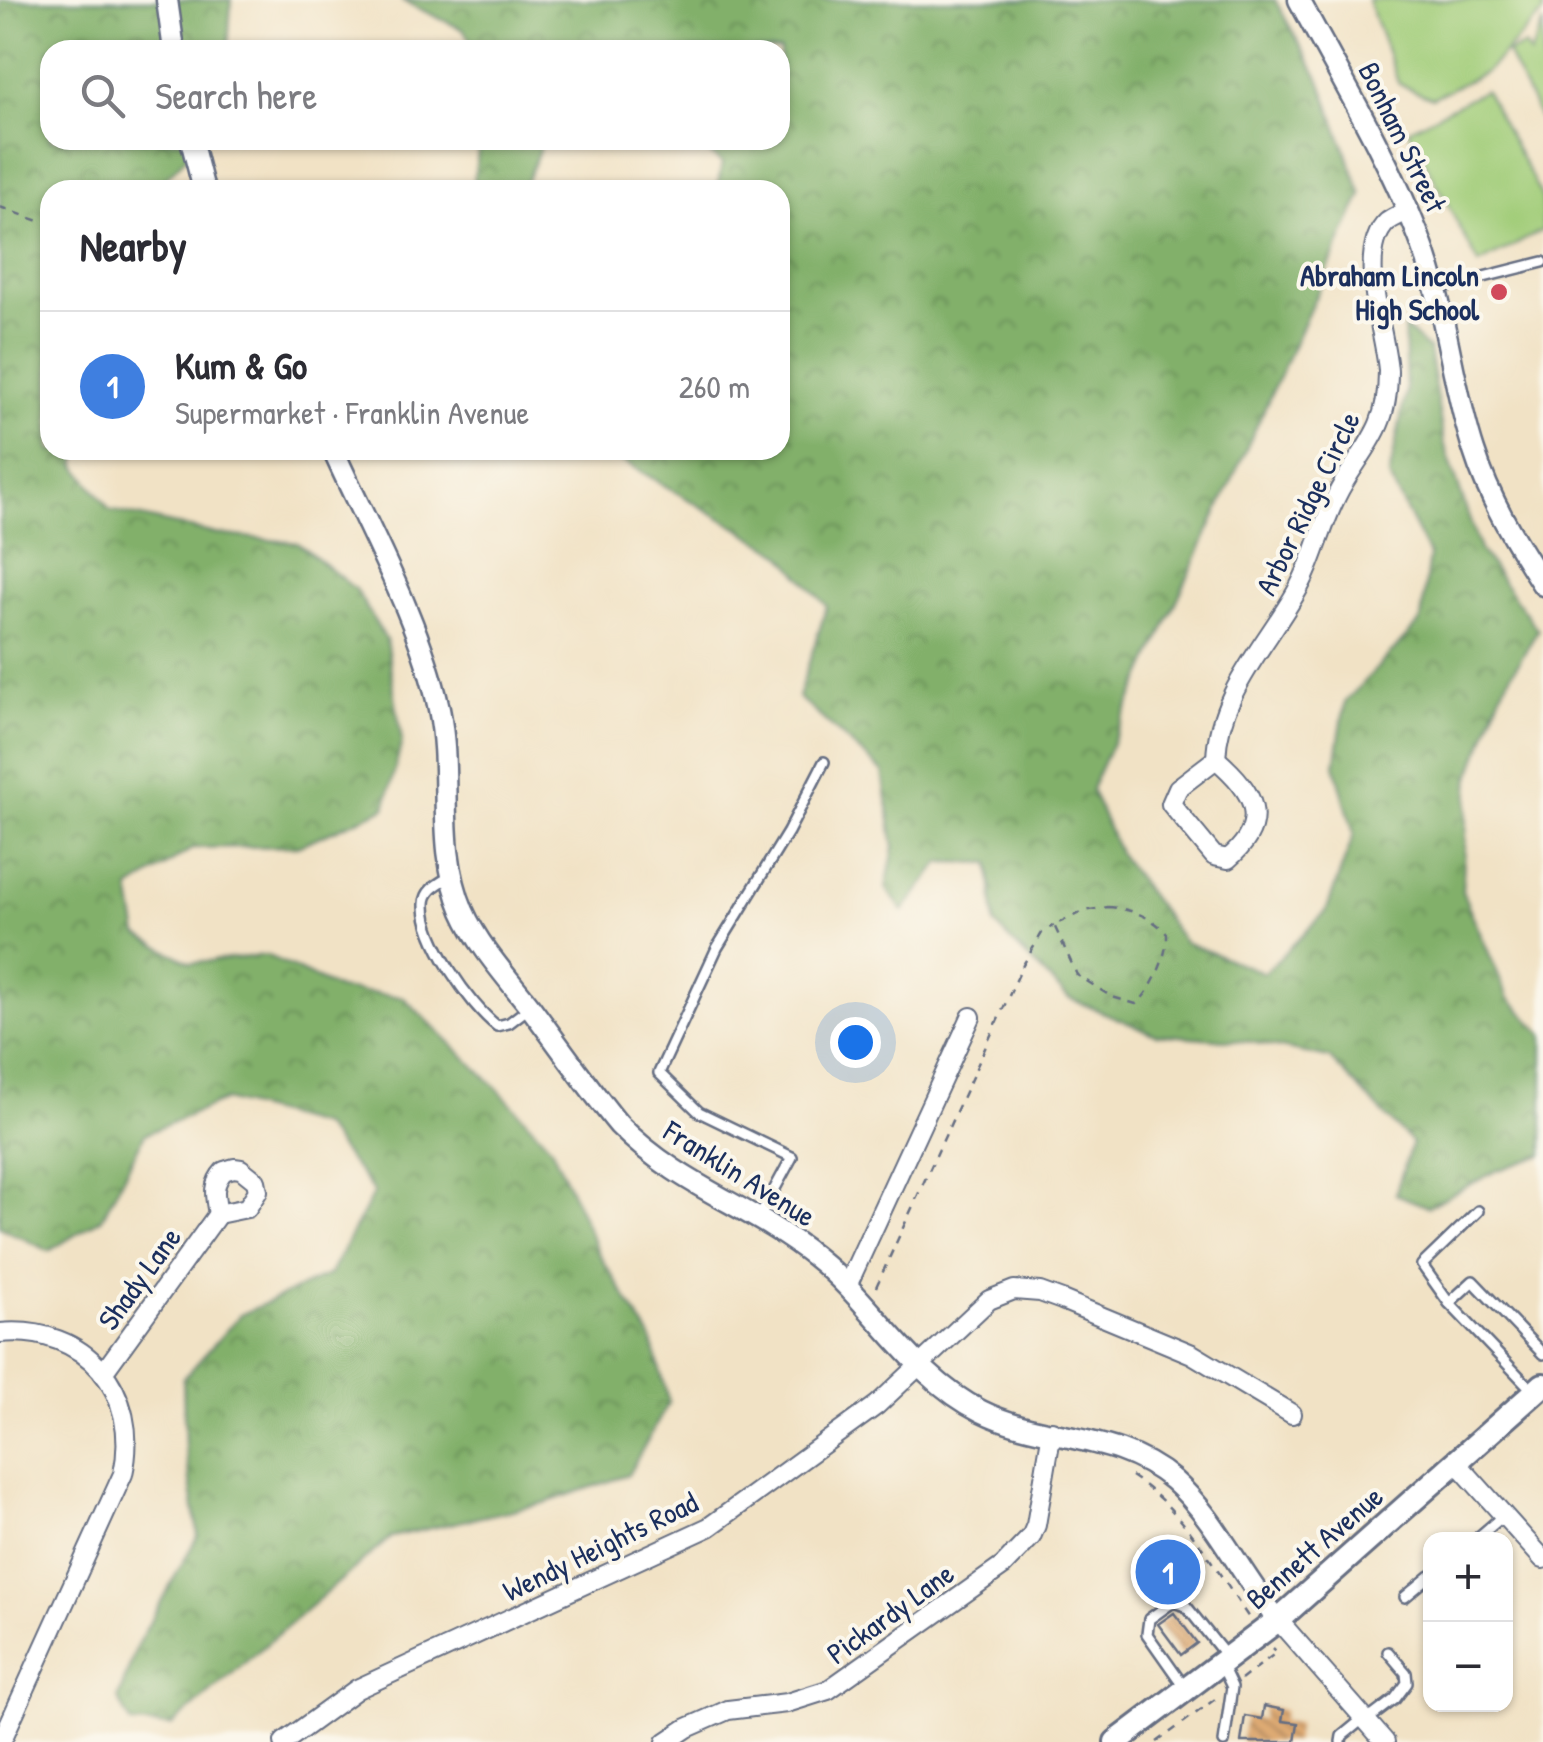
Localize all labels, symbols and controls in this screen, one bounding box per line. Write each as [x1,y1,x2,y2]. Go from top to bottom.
search box [40,40,790,150]
street label: Bonham Street [1349,55,1457,219]
icon: search [75,68,130,123]
text: Search here [155,69,317,121]
text: Nearby [80,217,187,274]
place label: Abraham Lincoln High School [1300,255,1480,330]
marker: Abraham Lincoln High School [1488,281,1510,303]
text: Kum & Go [175,339,307,391]
text: 1 [107,365,118,408]
text: 260 m [679,365,750,408]
text: Supermarket · Franklin Avenue [175,391,529,434]
street label: Arbor Ridge Circle [1245,404,1369,601]
your location [830,1017,881,1068]
street label: Franklin Avenue [656,1110,823,1236]
street label: Shady Lane [88,1219,190,1337]
street label: Bennett Avenue [1237,1476,1391,1618]
street label: Wendy Heights Road [496,1481,704,1610]
map controls [1423,1532,1513,1712]
button: + [1423,1532,1513,1622]
pin: 1 [1136,1534,1200,1610]
street label: Pickardy Lane [818,1553,962,1673]
button: − [1423,1622,1513,1712]

